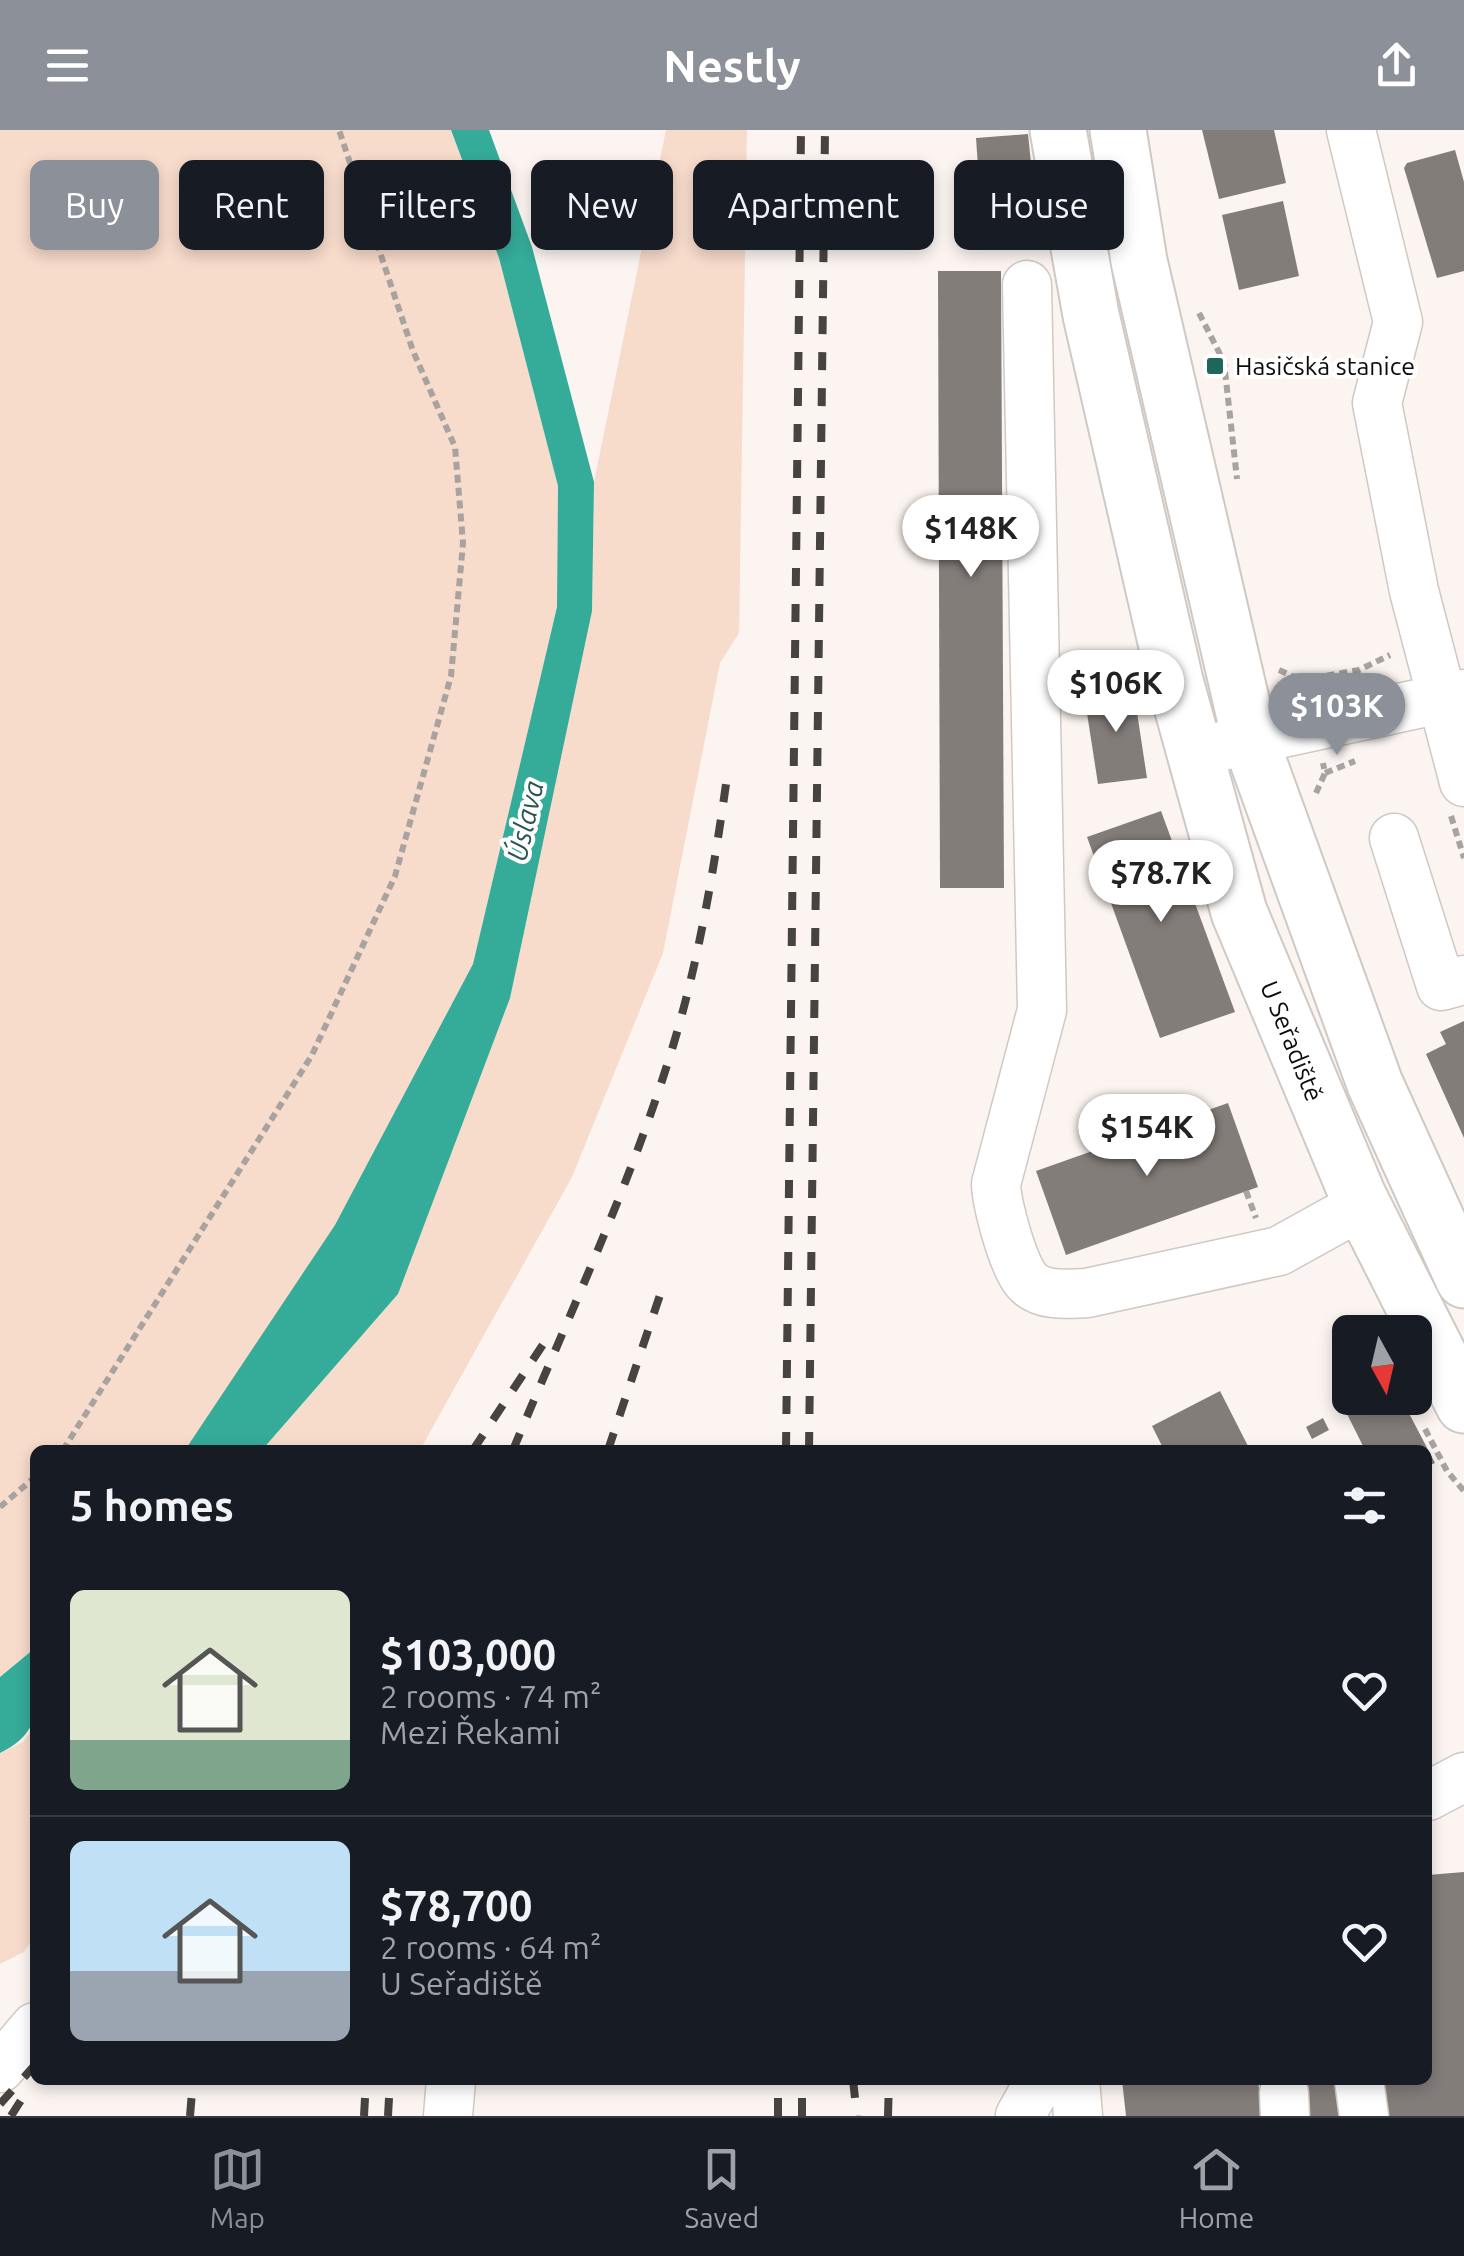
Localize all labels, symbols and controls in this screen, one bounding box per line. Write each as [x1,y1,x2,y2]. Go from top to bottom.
icon: menu [40,38,95,93]
icon: share [1369,38,1424,93]
text: Nestly [663,40,801,91]
chip: Buy [30,160,159,250]
chip: Rent [179,160,324,250]
chip: Filters [344,160,511,250]
chip: New [531,160,673,250]
chip: Apartment [693,160,934,250]
chip: House [954,160,1124,250]
place label: Hasičská stanice [1235,352,1415,380]
marker: Hasičská stanice [1204,355,1226,377]
pin: $148K [901,495,1041,580]
text: $148K [924,509,1018,545]
pin: $106K [1046,650,1186,735]
text: $106K [1069,664,1163,700]
pin: $103K [1267,673,1407,758]
text: $103K [1290,687,1384,723]
water label: Úslava [499,778,549,864]
pin: $78.7K [1080,840,1242,925]
text: $78.7K [1110,854,1212,890]
street label: U Seřadiště [1255,977,1329,1105]
pin: $154K [1077,1094,1217,1179]
text: $154K [1100,1108,1194,1144]
north arrow [1332,1315,1432,1415]
map controls [1332,1315,1432,1415]
icon: filters [1337,1478,1392,1533]
text: 5 homes [70,1482,234,1529]
icon: home [150,1630,270,1750]
text: $103,000 [380,1631,556,1678]
icon: heart [1337,1663,1392,1718]
text: 2 rooms · 74 m² [380,1678,601,1714]
text: Mezi Řekami [380,1714,561,1750]
icon: home [150,1881,270,2001]
text: $78,700 [380,1882,532,1929]
icon: heart [1337,1914,1392,1969]
text: 2 rooms · 64 m² [380,1929,601,1965]
text: U Seřadiště [380,1965,543,2001]
tab: Map [210,2142,265,2233]
tab: Saved [685,2142,759,2233]
tab: Home [1179,2142,1254,2233]

